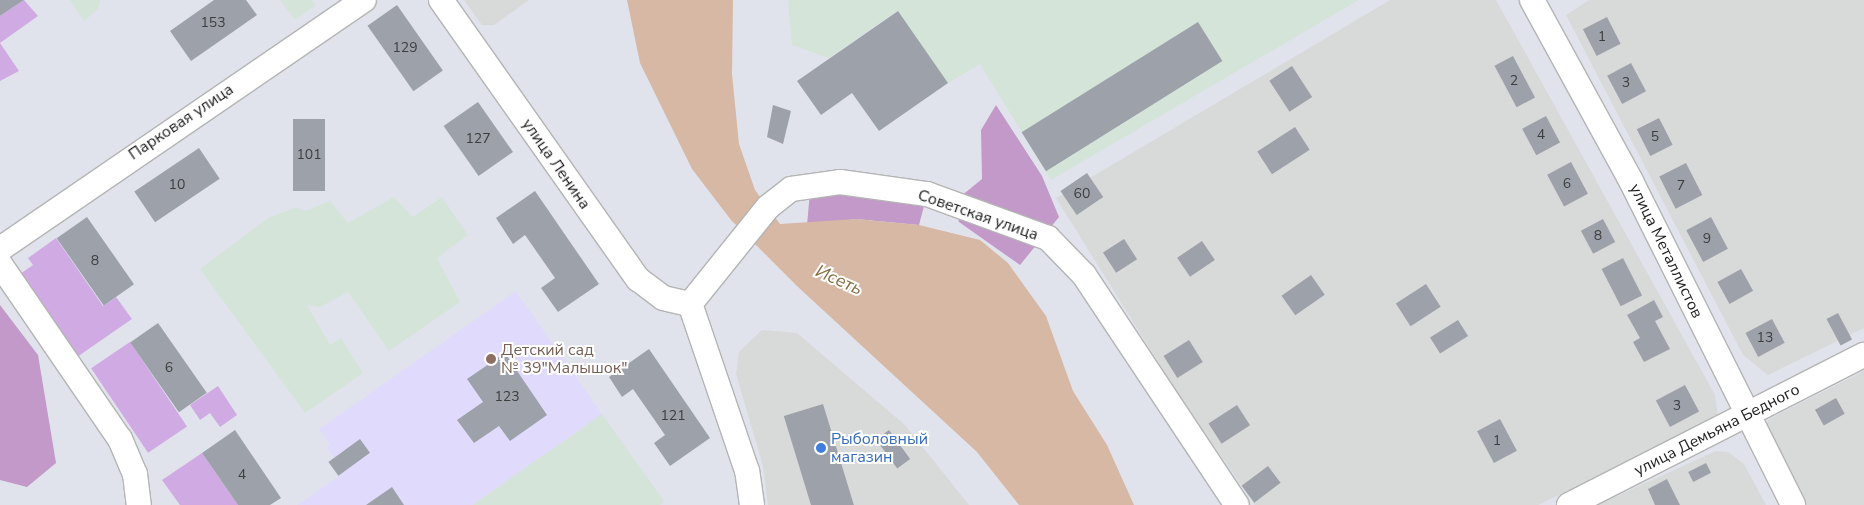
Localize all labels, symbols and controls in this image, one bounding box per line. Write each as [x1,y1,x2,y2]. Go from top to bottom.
house number: 153 [200,15,226,31]
house number: 1 [1598,29,1606,45]
house number: 129 [392,40,418,56]
house number: 2 [1510,73,1518,89]
house number: 3 [1622,75,1630,91]
street label: Парковая улица [125,80,237,164]
street label: улица Ленина [518,115,594,213]
house number: 4 [1537,127,1545,143]
house number: 5 [1651,129,1659,145]
house number: 127 [465,131,491,147]
house number: 101 [296,147,322,163]
house number: 6 [1563,176,1571,192]
house number: 10 [169,177,185,193]
house number: 7 [1677,178,1685,194]
street label: улица Металлистов [1625,181,1707,321]
street label: Советская улица [915,185,1041,245]
house number: 60 [1074,186,1090,202]
house number: 8 [1594,228,1602,244]
house number: 9 [1703,231,1711,247]
house number: 8 [91,253,99,269]
water label: Исеть [812,260,866,300]
house number: 13 [1757,330,1773,346]
place label: Детский сад № 39"Малышок" [501,340,628,378]
marker: Детский сад № 39"Малышок" [485,353,497,365]
house number: 6 [165,360,173,376]
street label: улица Демьяна Бедного [1631,380,1803,480]
house number: 123 [494,389,520,405]
house number: 3 [1673,398,1681,414]
house number: 121 [660,408,686,424]
place label: Рыболовный магазин [831,429,928,467]
house number: 1 [1493,433,1501,449]
marker: Рыболовный магазин [815,442,827,454]
house number: 4 [238,467,246,483]

